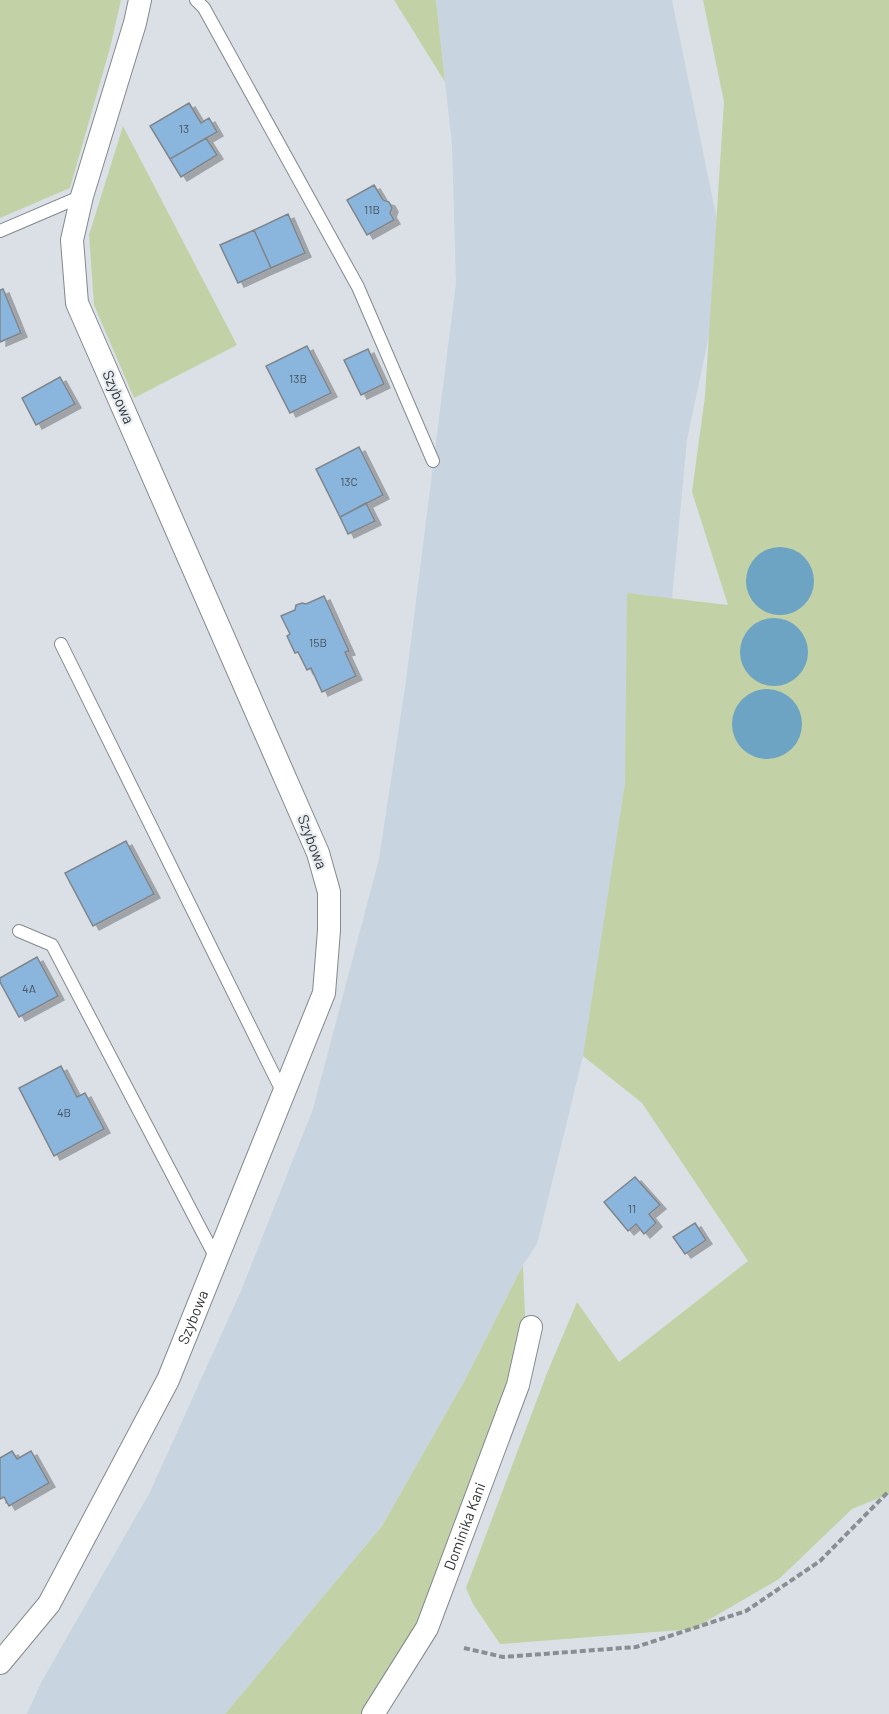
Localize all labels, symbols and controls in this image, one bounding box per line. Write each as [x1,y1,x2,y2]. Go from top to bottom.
house number: 13 [179,121,189,135]
house number: 11B [364,202,380,216]
street label: Szybowa [99,367,139,426]
house number: 13B [289,371,307,385]
house number: 13C [340,474,358,488]
house number: 15B [309,635,327,649]
street label: Szybowa [294,812,331,871]
house number: 4A [22,981,36,995]
house number: 4B [57,1105,71,1119]
house number: 11 [628,1201,636,1215]
street label: Szybowa [173,1287,211,1347]
street label: Dominika Kani [439,1480,489,1573]

